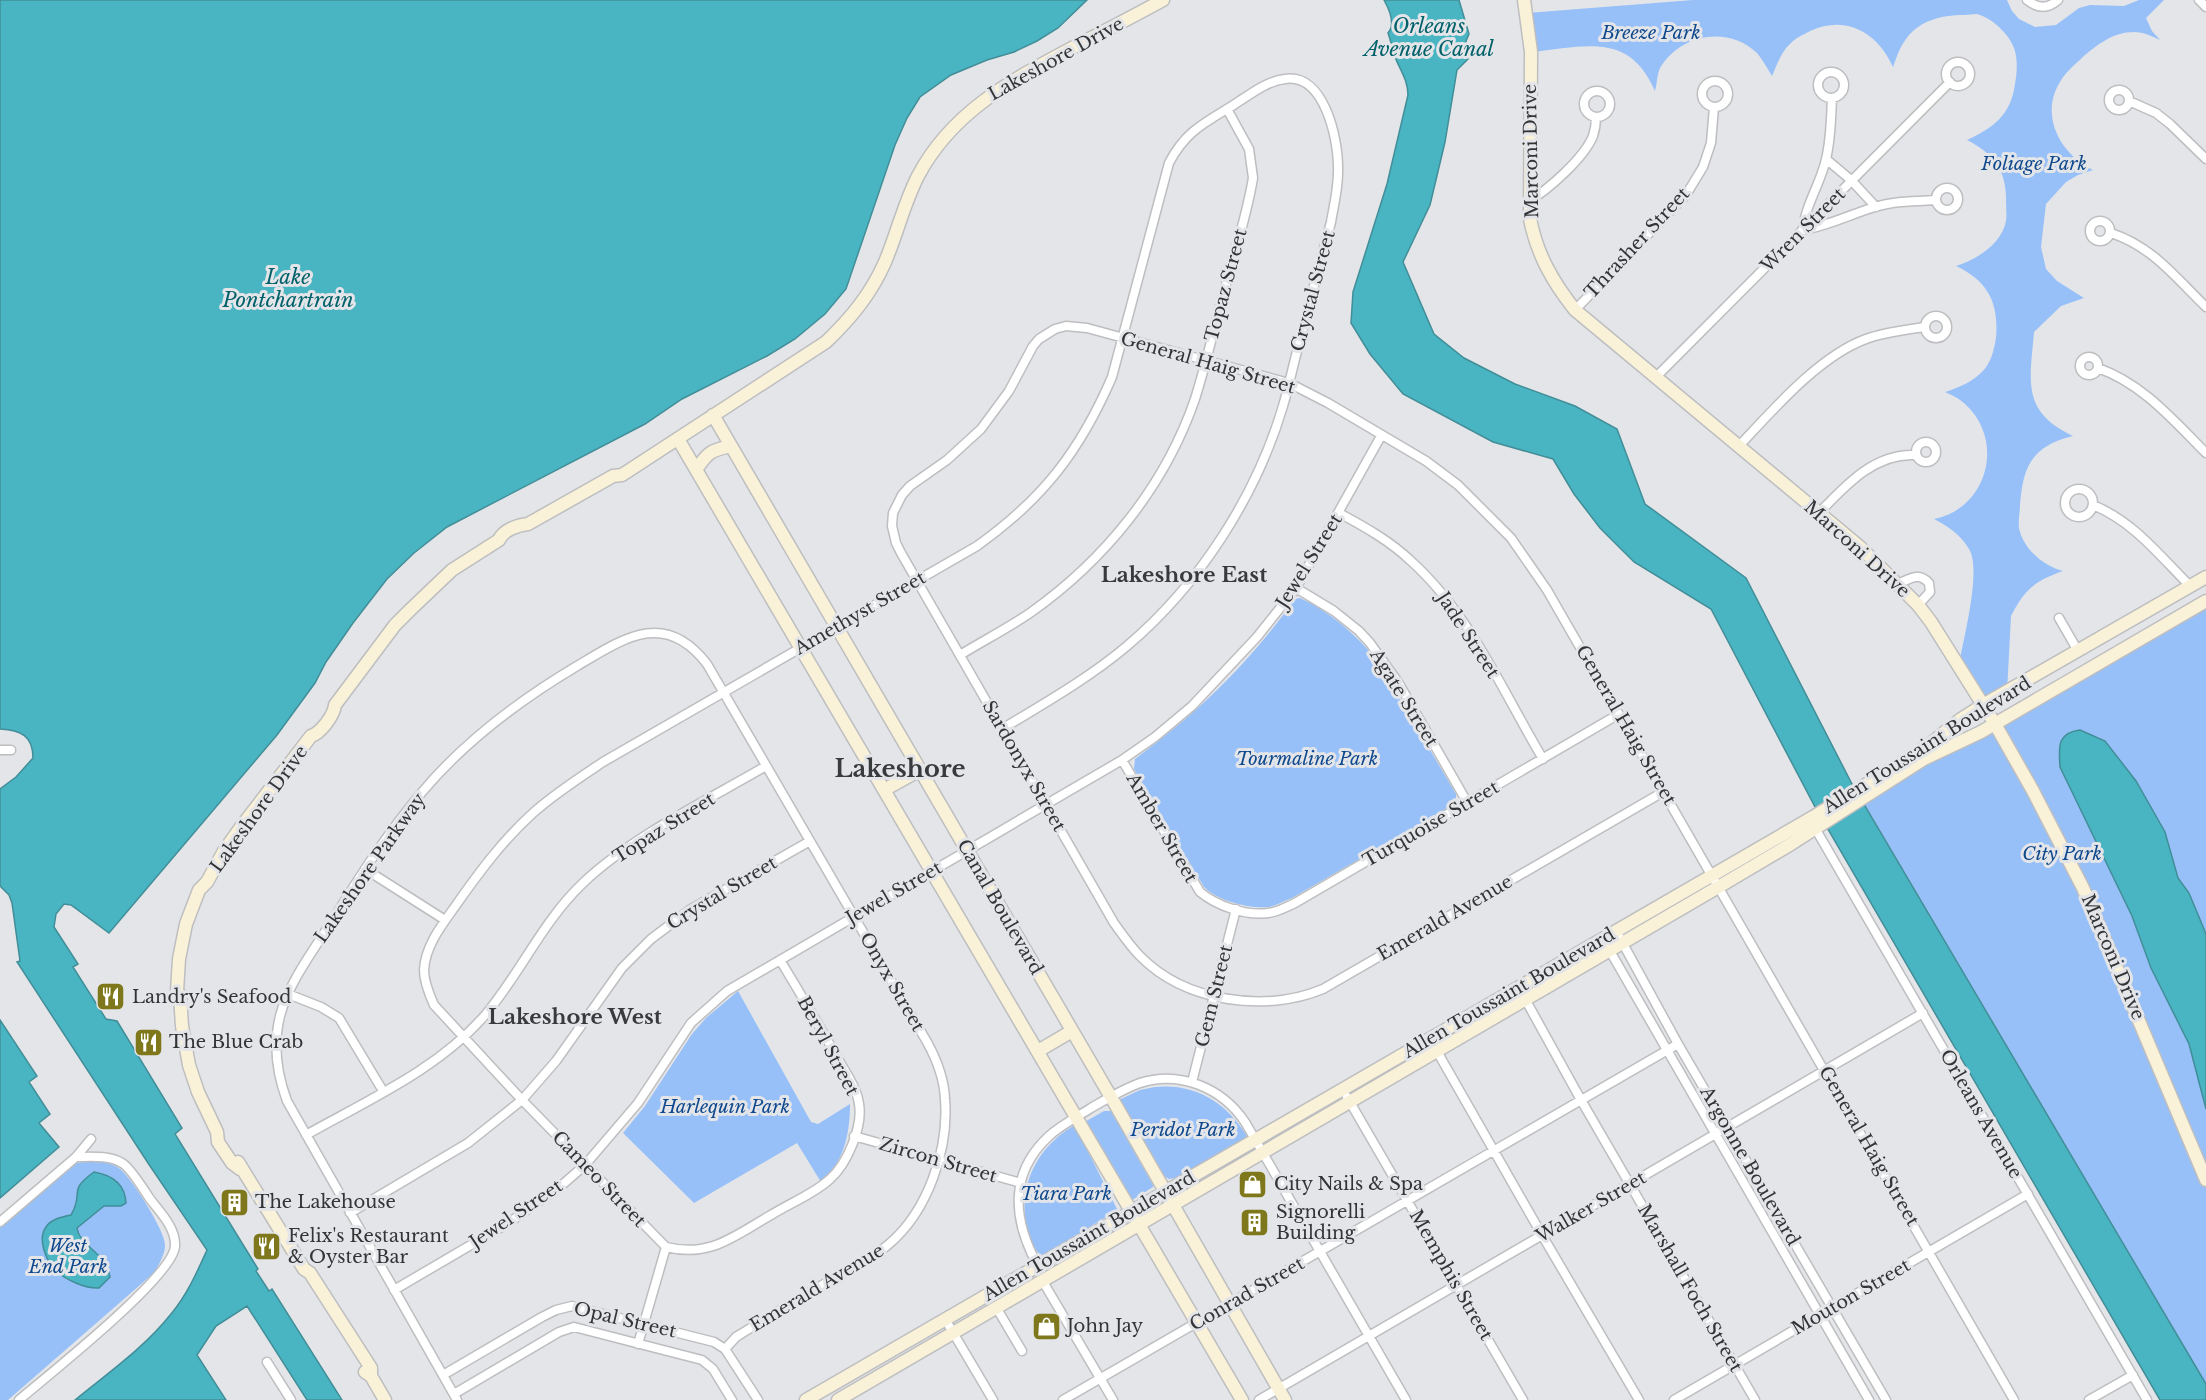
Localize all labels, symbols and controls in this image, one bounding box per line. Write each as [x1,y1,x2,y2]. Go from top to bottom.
street label: Lakeshore Drive [984,13,1128,105]
water label: Orleans Avenue Canal [1361,14,1495,61]
park label: Breeze Park [1600,22,1701,44]
street label: Marconi Drive [1519,84,1543,218]
park label: Foliage Park [1980,153,2087,175]
street label: Thrasher Street [1580,183,1694,303]
street label: Wren Street [1755,183,1850,278]
street label: Topaz Street [1200,226,1252,344]
street label: Crystal Street [1286,228,1340,354]
water label: Lake Pontchartrain [221,265,354,312]
street label: General Haig Street [1118,327,1298,399]
street label: Marconi Drive [1800,496,1914,602]
street label: Jewel Street [1270,510,1347,614]
district label: Lakeshore East [1101,562,1267,588]
street label: Amethyst Street [790,566,930,660]
street label: Jade Street [1431,586,1504,682]
street label: General Haig Street [1571,641,1681,809]
street label: Agate Street [1365,644,1443,751]
street label: Allen Toussaint Boulevard [1818,672,2035,819]
street label: Sardonyx Street [978,697,1070,836]
street label: Lakeshore Drive [206,741,312,877]
park label: Tourmaline Park [1236,748,1378,770]
district label: Lakeshore [834,754,966,783]
street label: Amber Street [1121,768,1202,887]
street label: Turquoise Street [1359,776,1503,872]
street label: Lakeshore Parkway [310,788,430,947]
street label: Topaz Street [609,788,719,868]
street label: Canal Boulevard [952,835,1048,979]
park label: City Park [2022,843,2102,865]
street label: Crystal Street [663,851,781,934]
street label: Jewel Street [840,857,946,930]
street label: Emerald Avenue [1374,870,1516,966]
street label: Marconi Drive [2077,891,2149,1023]
street label: Allen Toussaint Boulevard [1398,923,1619,1063]
street label: Onyx Street [855,929,929,1036]
street label: Gem Street [1191,942,1237,1049]
restaurant icon: Landry's Seafood [95,981,127,1013]
place label: Landry's Seafood [132,986,291,1008]
street label: Beryl Street [793,993,863,1100]
district label: Lakeshore West [488,1004,662,1030]
restaurant icon: The Blue Crab [132,1026,164,1058]
place label: The Blue Crab [169,1031,303,1053]
street label: Orleans Avenue [1935,1046,2027,1182]
street label: General Haig Street [1814,1062,1924,1230]
street label: Argonne Boulevard [1695,1082,1805,1249]
park label: Harlequin Park [659,1096,790,1118]
park label: Peridot Park [1130,1119,1235,1141]
street label: Cameo Street [548,1126,651,1232]
street label: Zircon Street [877,1133,1000,1187]
street label: Allen Toussaint Boulevard [978,1166,1199,1306]
street label: Walker Street [1531,1166,1650,1248]
shop icon: City Nails & Spa [1237,1168,1269,1200]
place label: City Nails & Spa [1274,1173,1423,1195]
street label: Jewel Street [464,1175,567,1254]
park label: Tiara Park [1020,1183,1112,1205]
building icon: The Lakehouse [218,1186,250,1218]
place label: The Lakehouse [255,1191,396,1213]
street label: Marshall Foch Street [1633,1200,1747,1376]
place label: Signorelli Building [1276,1201,1365,1244]
building icon: Signorelli Building [1239,1206,1271,1238]
street label: Memphis Street [1405,1206,1497,1344]
place label: Felix's Restaurant & Oyster Bar [288,1225,449,1268]
restaurant icon: Felix's Restaurant & Oyster Bar [251,1230,283,1262]
park label: West End Park [28,1235,107,1278]
street label: Emerald Avenue [746,1239,888,1337]
street label: Conrad Street [1186,1252,1308,1336]
street label: Mouton Street [1788,1254,1914,1340]
street label: Opal Street [572,1298,679,1343]
shop icon: John Jay [1030,1310,1062,1342]
place label: John Jay [1065,1315,1143,1337]

